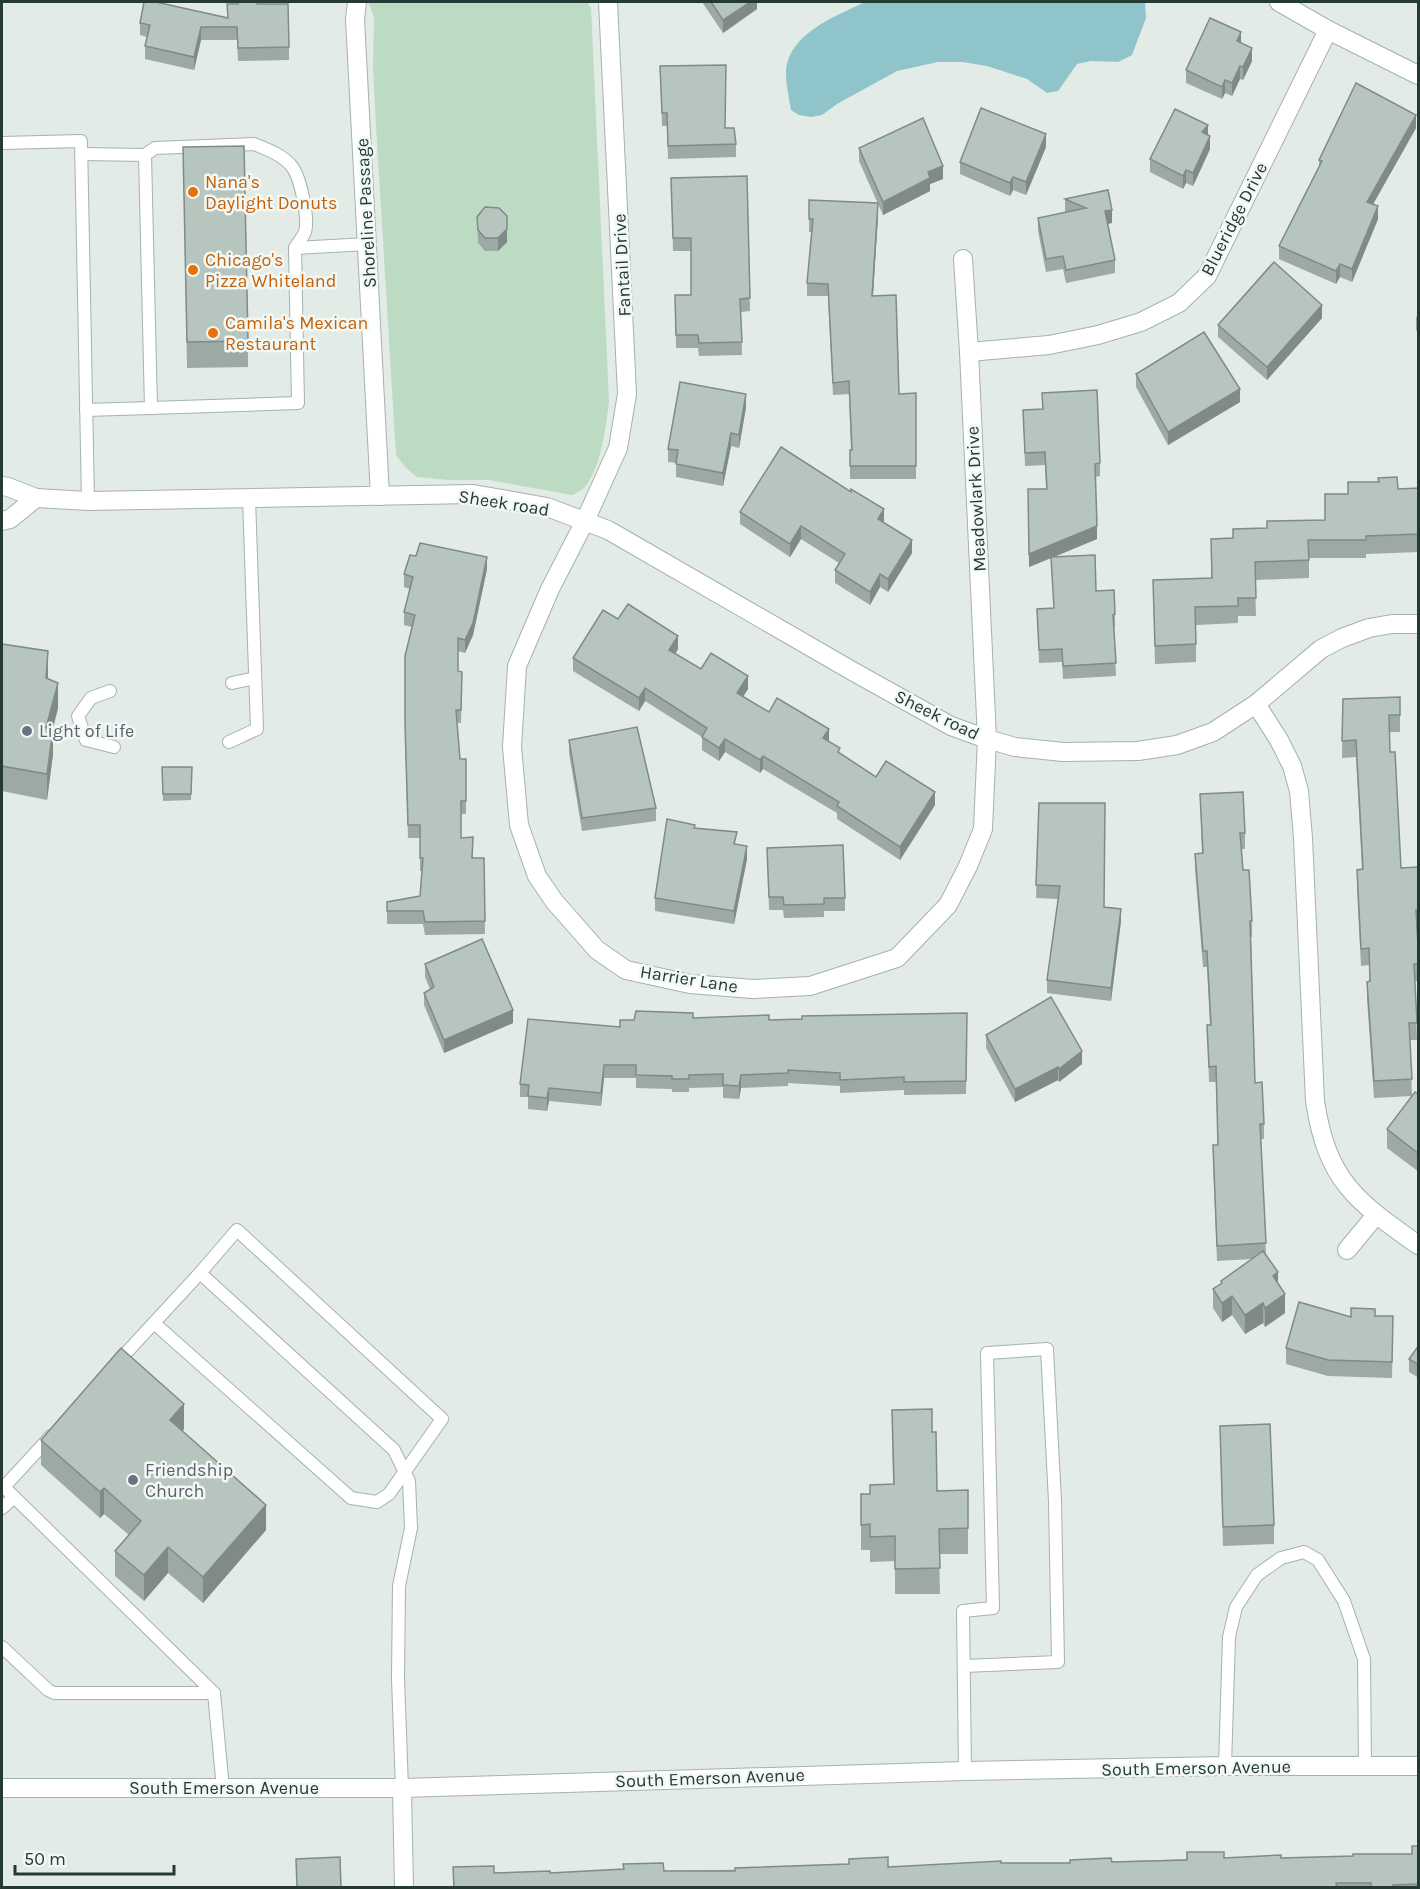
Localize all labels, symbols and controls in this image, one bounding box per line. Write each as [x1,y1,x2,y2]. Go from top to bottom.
street label: Shoreline Passage [351,137,381,289]
street label: Blueridge Drive [1196,158,1272,280]
place label: Nana's Daylight Donuts [205,171,337,214]
marker: Nana's Daylight Donuts [186,185,200,199]
street label: Fantail Drive [608,213,636,317]
place label: Chicago's Pizza Whiteland [205,249,336,292]
marker: Chicago's Pizza Whiteland [186,263,200,277]
place label: Camila's Mexican Restaurant [225,312,368,355]
marker: Camila's Mexican Restaurant [206,326,220,340]
street label: Meadowlark Drive [961,426,991,572]
street label: Sheek road [457,485,551,521]
street label: Sheek road [891,685,983,745]
place label: Light of Life [39,720,134,742]
marker: Light of Life [20,724,34,738]
street label: Harrier Lane [638,960,740,998]
place label: Friendship Church [145,1459,233,1502]
marker: Friendship Church [126,1473,140,1487]
street label: South Emerson Avenue [1101,1755,1291,1781]
street label: South Emerson Avenue [615,1764,805,1792]
street label: South Emerson Avenue [129,1777,319,1799]
scale bar [15,1838,174,1876]
text: 50 m [24,1848,66,1870]

